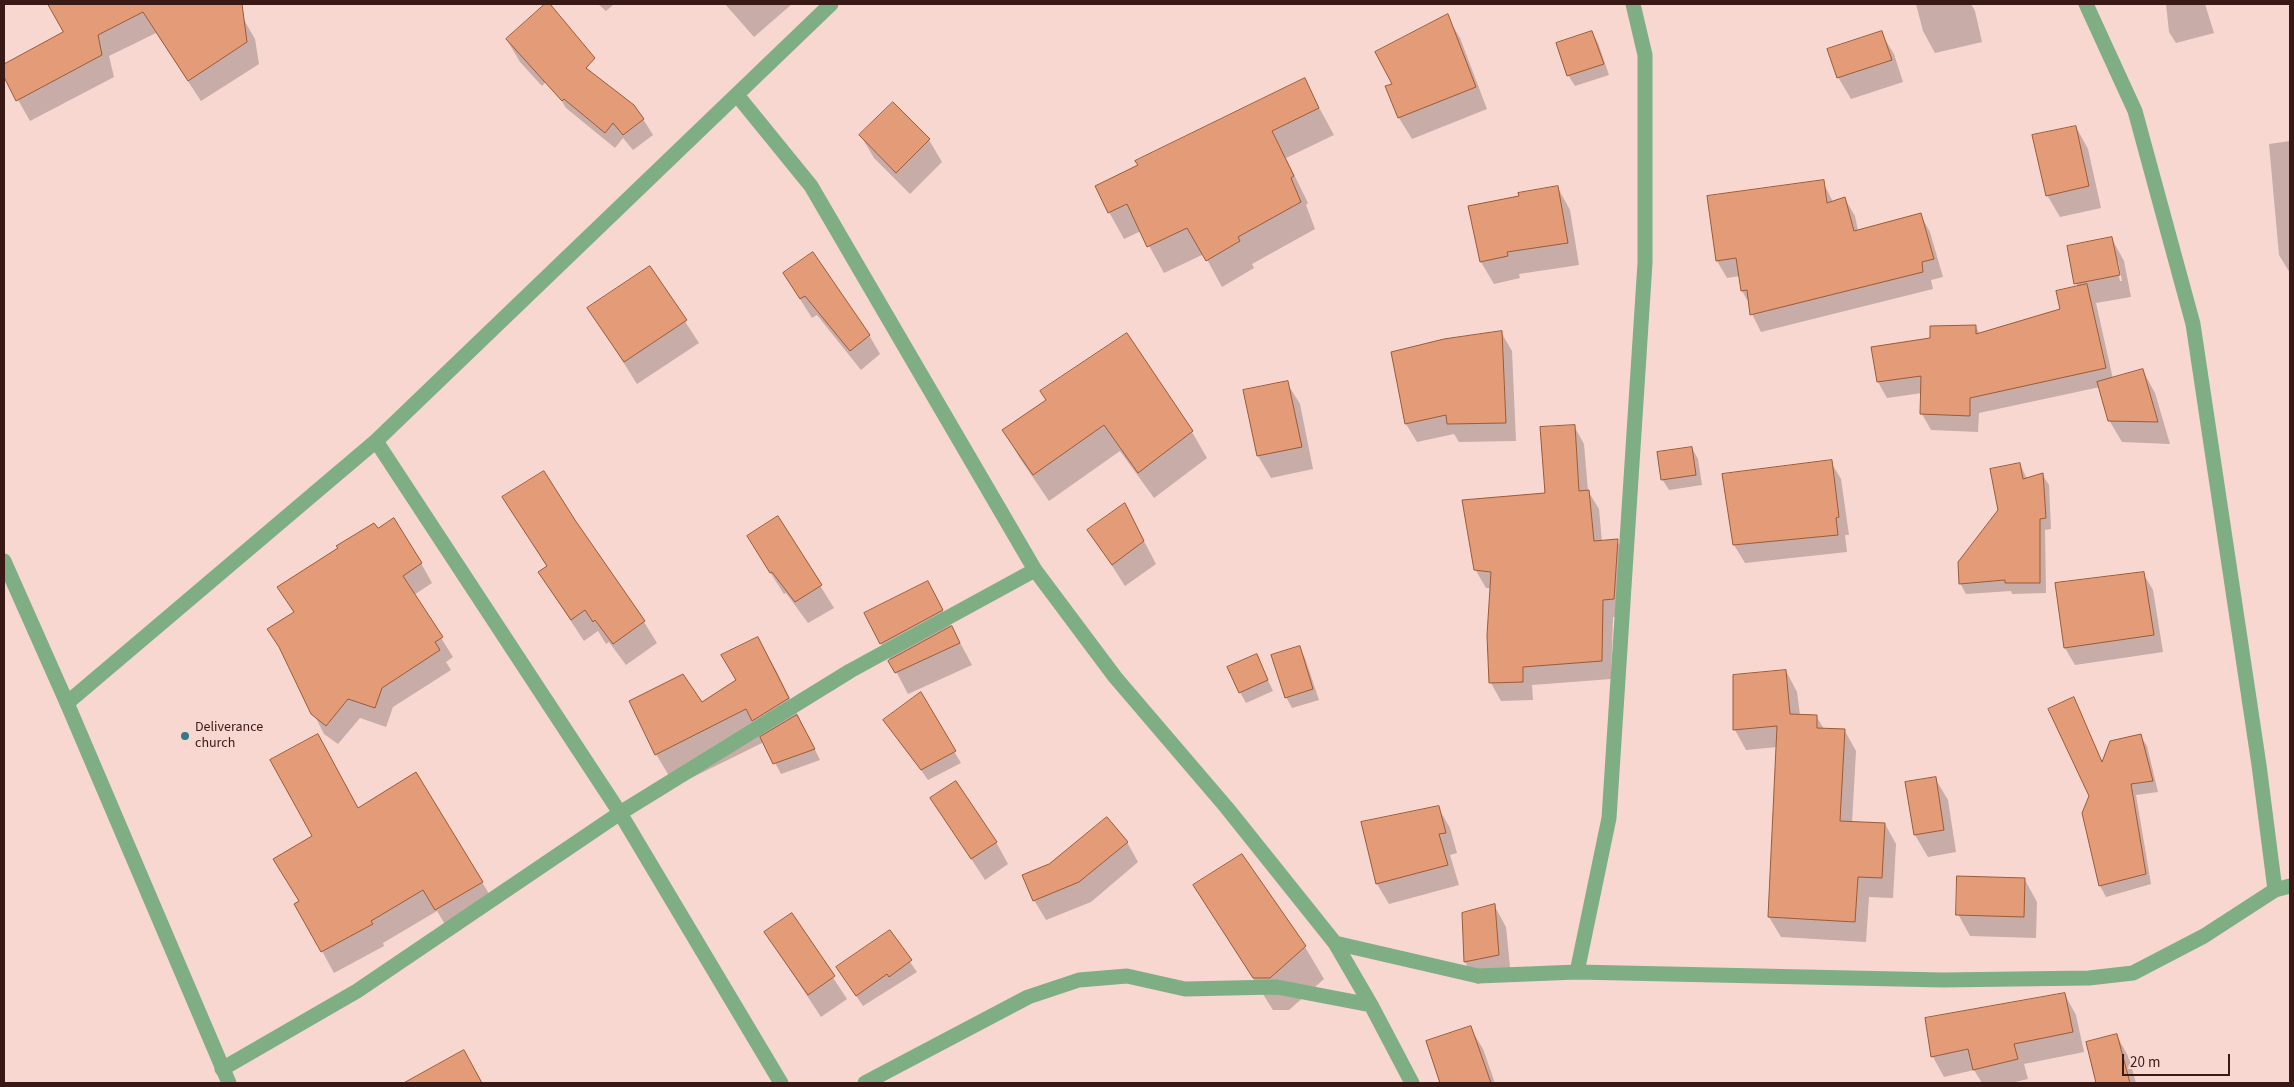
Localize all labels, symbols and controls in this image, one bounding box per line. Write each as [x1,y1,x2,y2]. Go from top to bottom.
place label: Deliverance church [195,720,263,752]
marker: Deliverance church [179,730,191,742]
scale bar [2124,1044,2232,1076]
text: 20 m [2130,1052,2160,1073]

